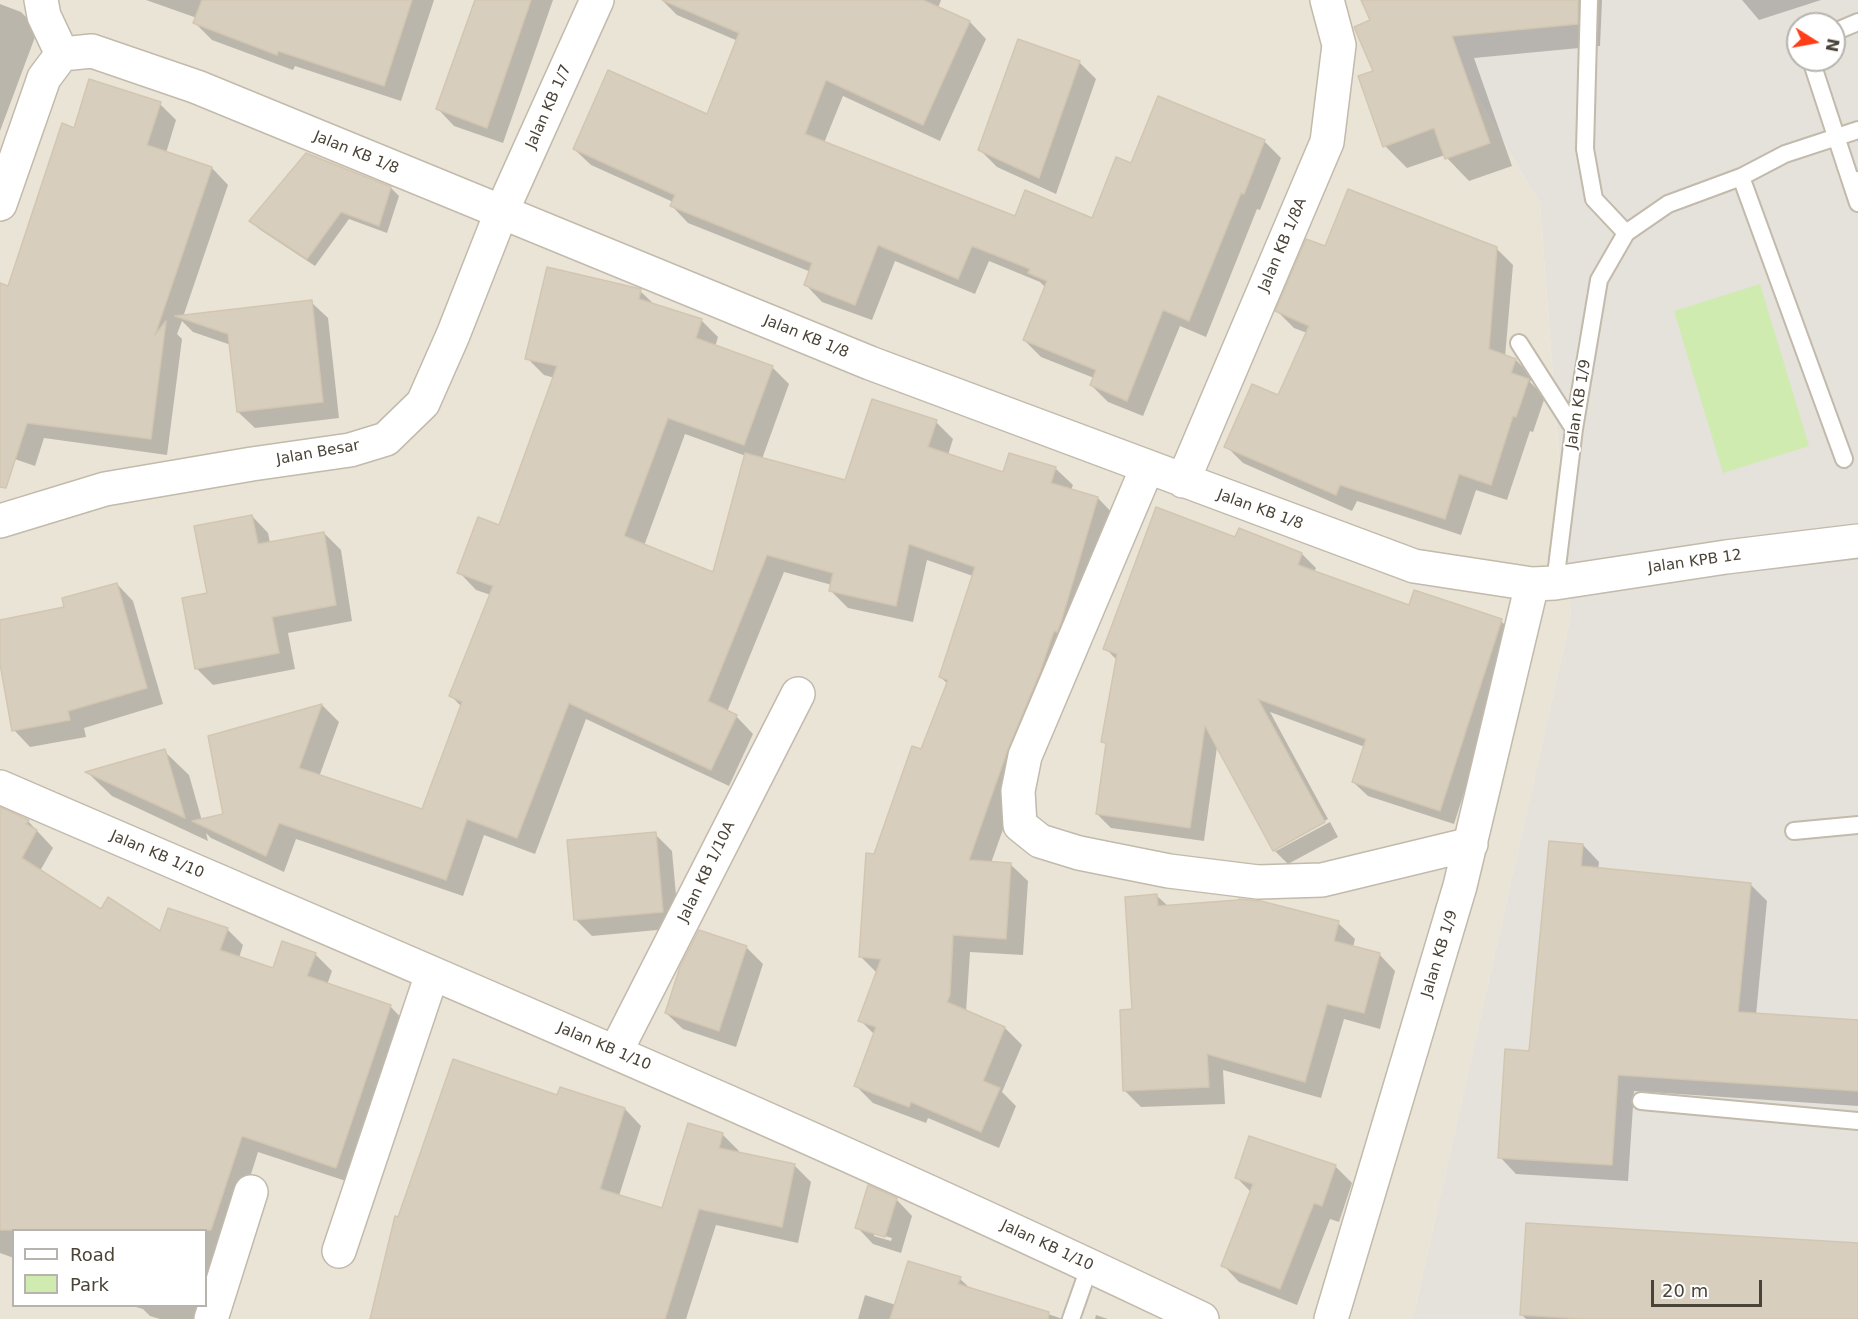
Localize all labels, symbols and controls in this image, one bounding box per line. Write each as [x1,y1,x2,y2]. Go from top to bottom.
north arrow [1786,12,1846,72]
text: N [1822,37,1843,54]
street label: Jalan KB 1/7 [522,62,576,152]
street label: Jalan KB 1/8 [311,128,401,178]
street label: Jalan KB 1/8A [1255,195,1311,295]
street label: Jalan KB 1/8 [761,312,851,362]
street label: Jalan KB 1/9 [1563,358,1595,450]
street label: Jalan Besar [275,437,361,469]
street label: Jalan KB 1/8 [1215,486,1305,534]
street label: Jalan KPB 12 [1647,547,1743,577]
street label: Jalan KB 1/10A [675,819,739,925]
street label: Jalan KB 1/10 [108,827,206,883]
street label: Jalan KB 1/9 [1418,908,1462,1000]
street label: Jalan KB 1/10 [555,1019,653,1075]
street label: Jalan KB 1/10 [998,1217,1096,1275]
legend [12,1229,207,1307]
text: Road [70,1244,115,1265]
scale bar [1654,1268,1765,1306]
text: Park [70,1274,109,1295]
text: 20 m [1662,1280,1708,1301]

